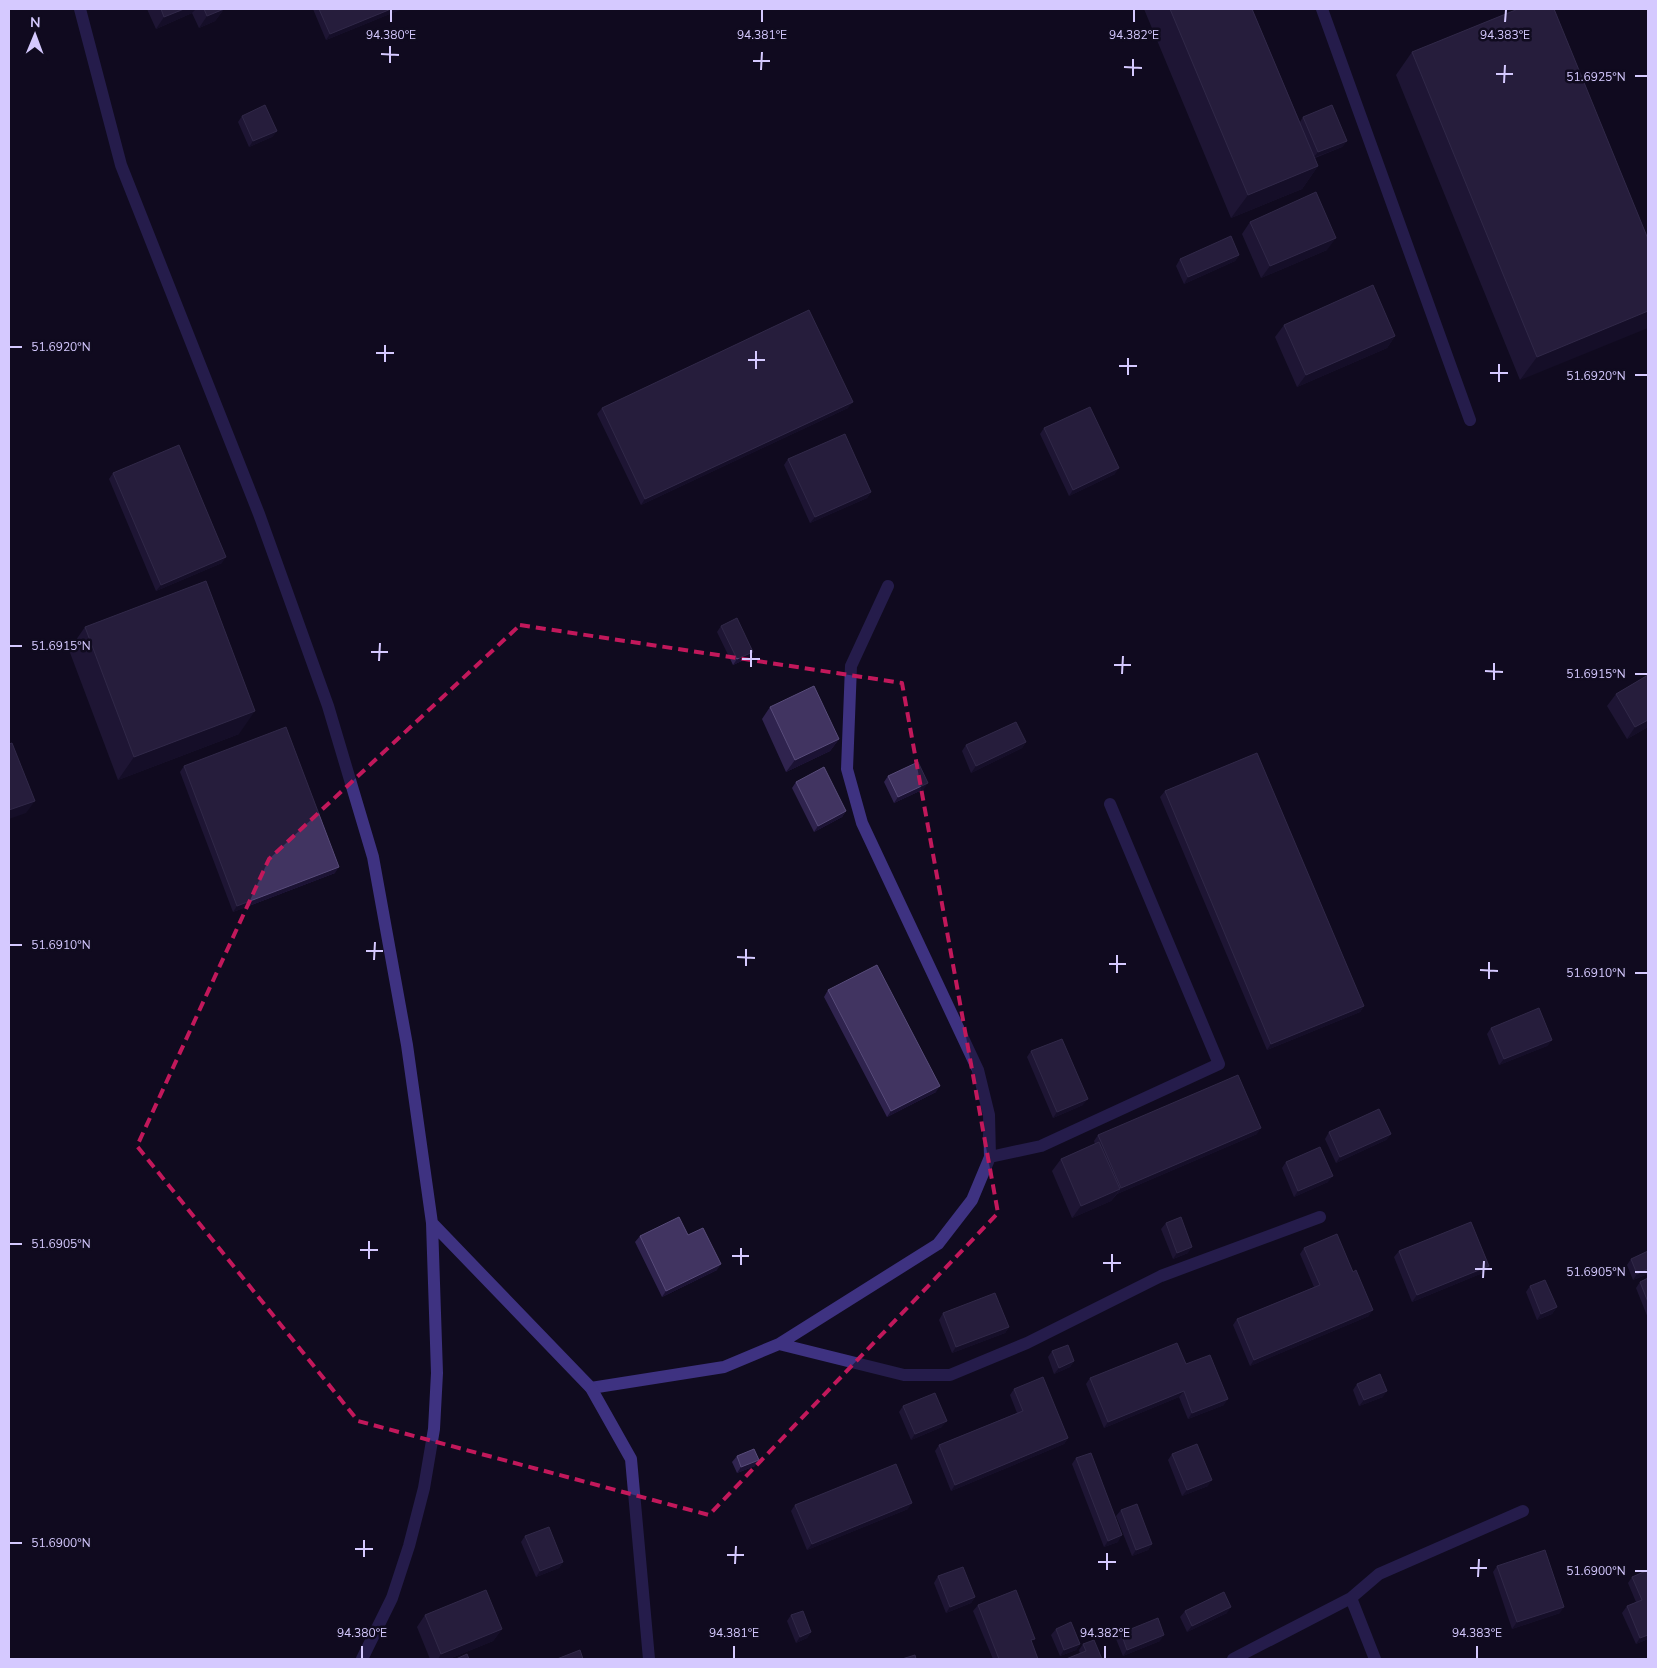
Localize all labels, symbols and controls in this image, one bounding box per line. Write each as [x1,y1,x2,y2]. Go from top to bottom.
north arrow [10,10,60,60]
text: N [30,13,41,32]
text: 94.380°E [366,27,416,43]
text: 94.381°E [737,27,787,43]
text: 94.382°E [1109,27,1159,43]
text: 94.383°E [1480,27,1530,43]
text: 51.6925°N [1566,69,1626,85]
text: 51.6920°N [31,339,91,355]
text: 51.6920°N [1566,368,1626,384]
text: 51.6915°N [31,638,91,654]
text: 51.6915°N [1566,666,1626,682]
text: 51.6910°N [31,937,91,953]
text: 51.6910°N [1566,965,1626,981]
text: 51.6905°N [31,1236,91,1252]
text: 51.6905°N [1566,1264,1626,1280]
text: 51.6900°N [31,1535,91,1551]
text: 51.6900°N [1566,1563,1626,1579]
text: 94.380°E [337,1625,387,1641]
text: 94.381°E [709,1625,759,1641]
text: 94.382°E [1080,1625,1130,1641]
text: 94.383°E [1452,1625,1502,1641]

